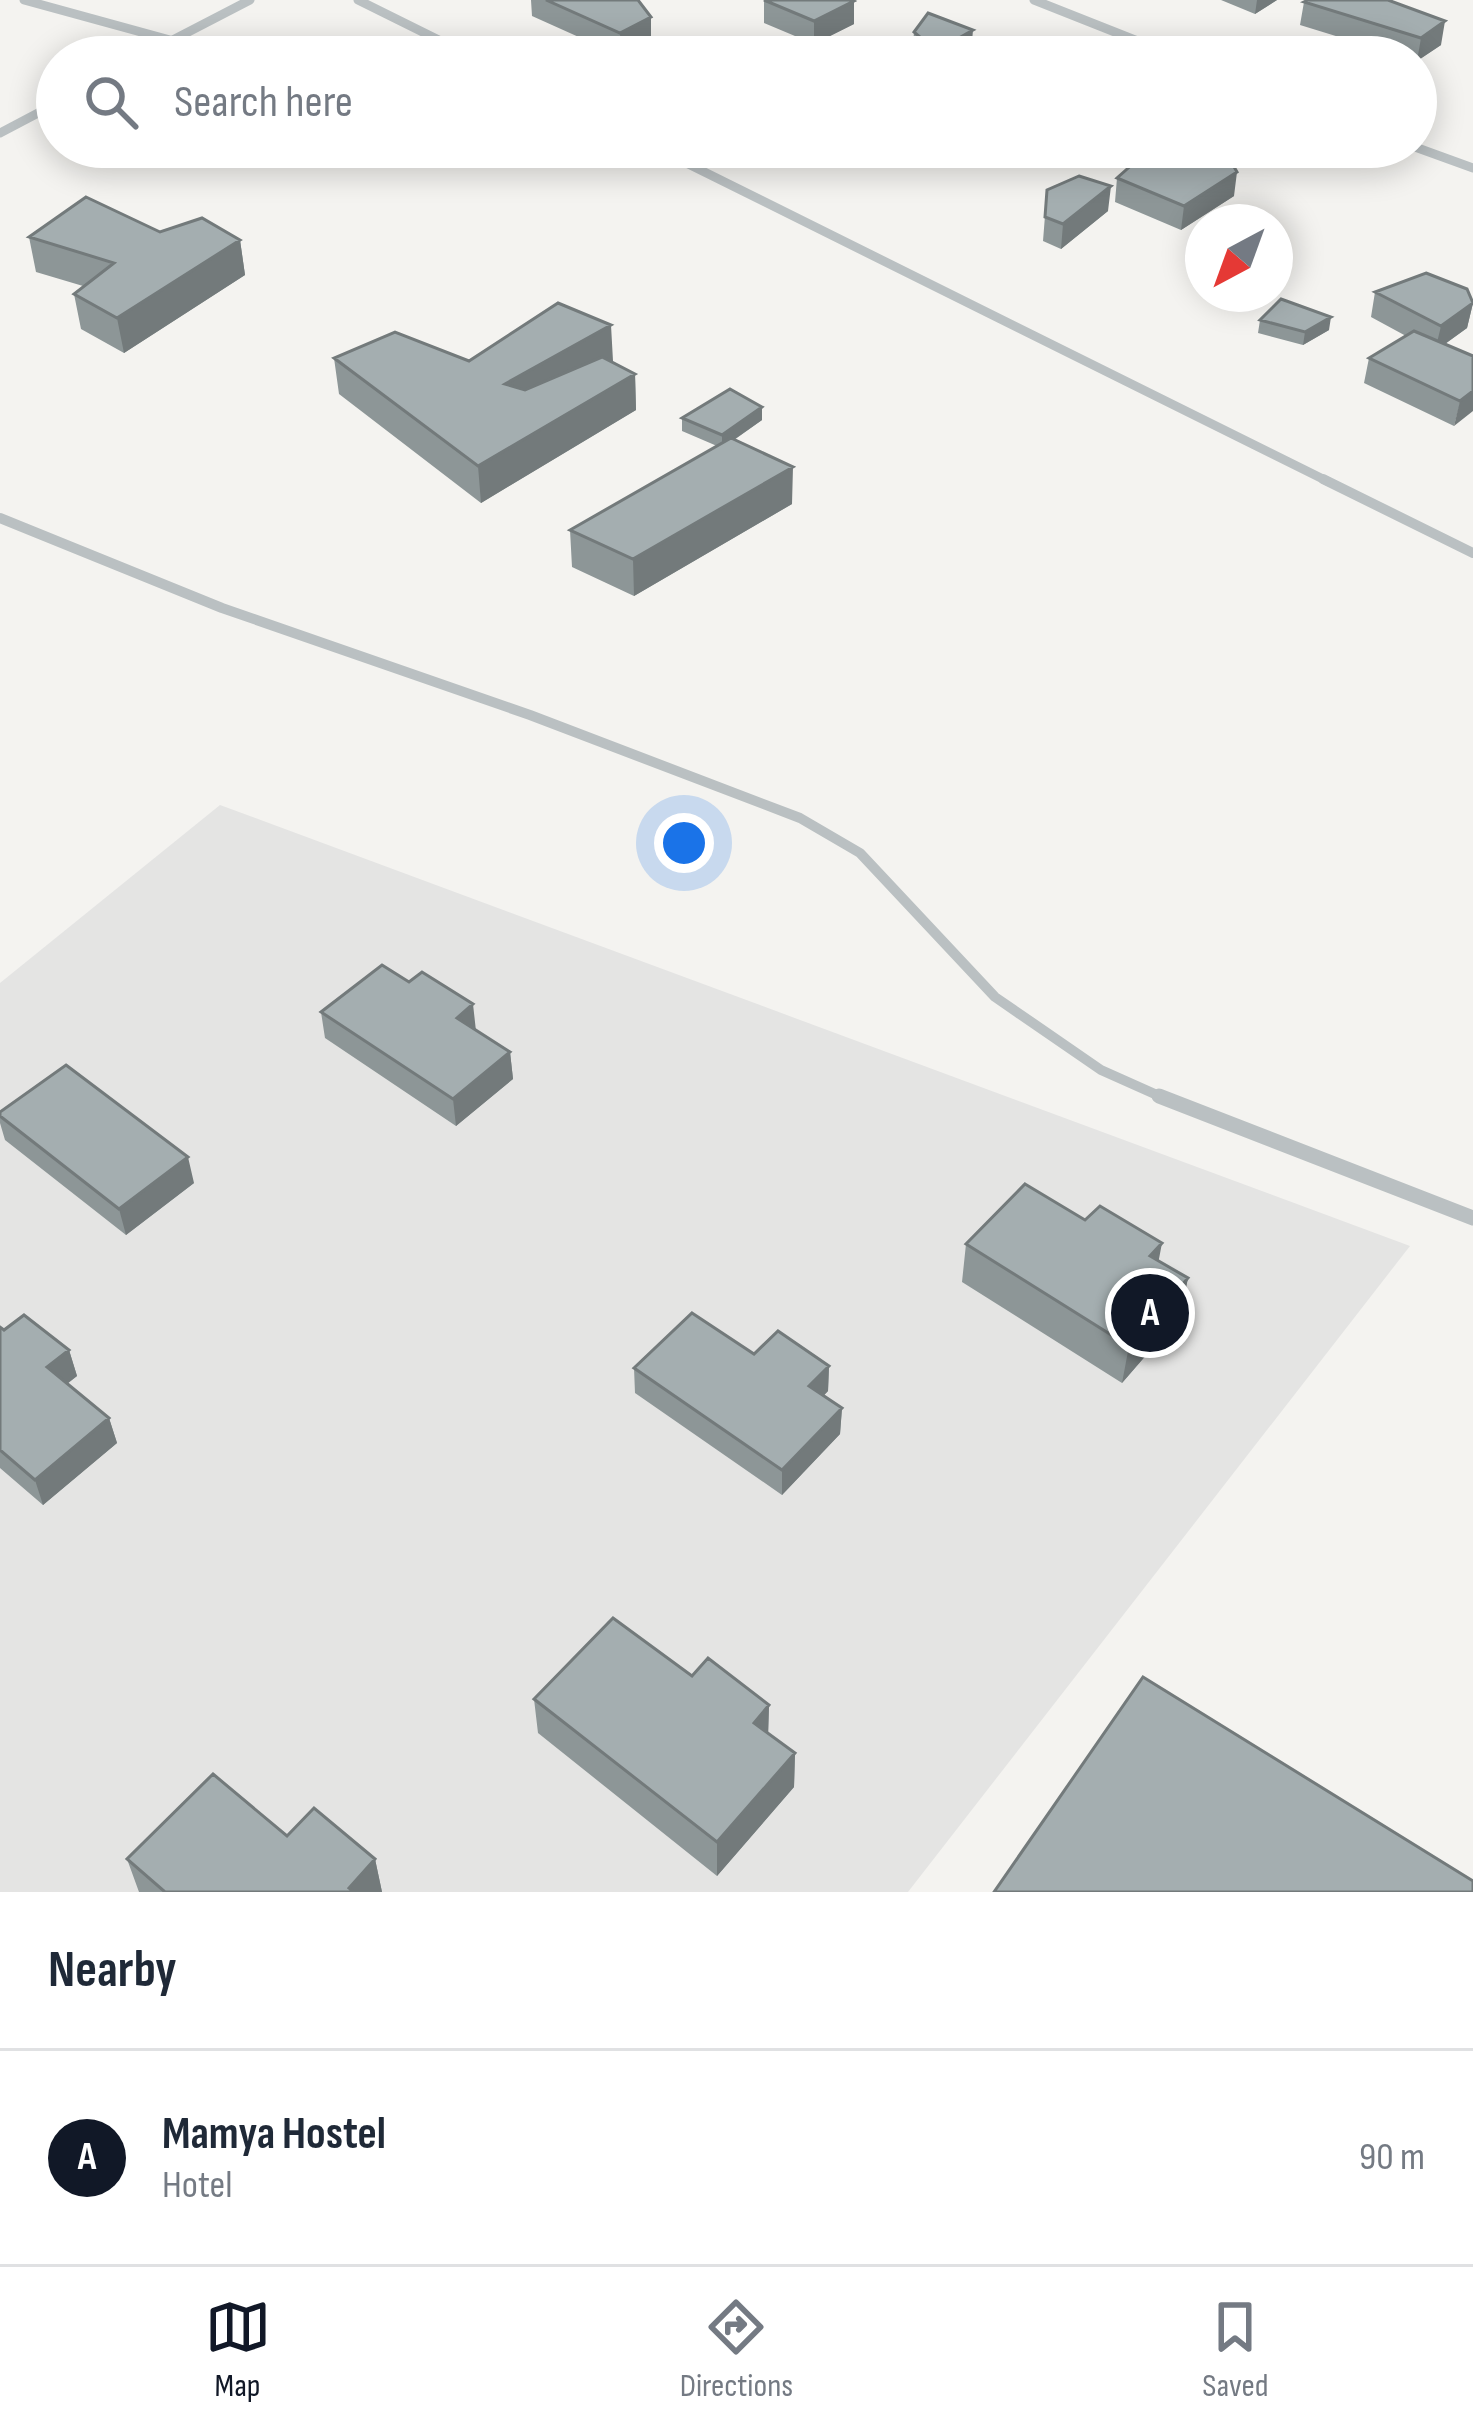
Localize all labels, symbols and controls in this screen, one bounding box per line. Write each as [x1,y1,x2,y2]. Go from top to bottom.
search box [36,36,1437,168]
icon: search [78,69,144,135]
text: Search here [174,75,353,130]
north arrow [1185,204,1293,312]
your location [654,813,714,873]
pin: A [1111,1268,1189,1358]
text: Nearby [48,1940,177,2001]
text: Mamya Hostel [162,2107,386,2162]
text: A [78,2134,96,2181]
text: 90 m [1359,2134,1425,2181]
text: Hotel [162,2162,233,2209]
tab: Map [205,2294,271,2406]
tab: Directions [680,2294,793,2406]
tab: Saved [1202,2294,1268,2406]

